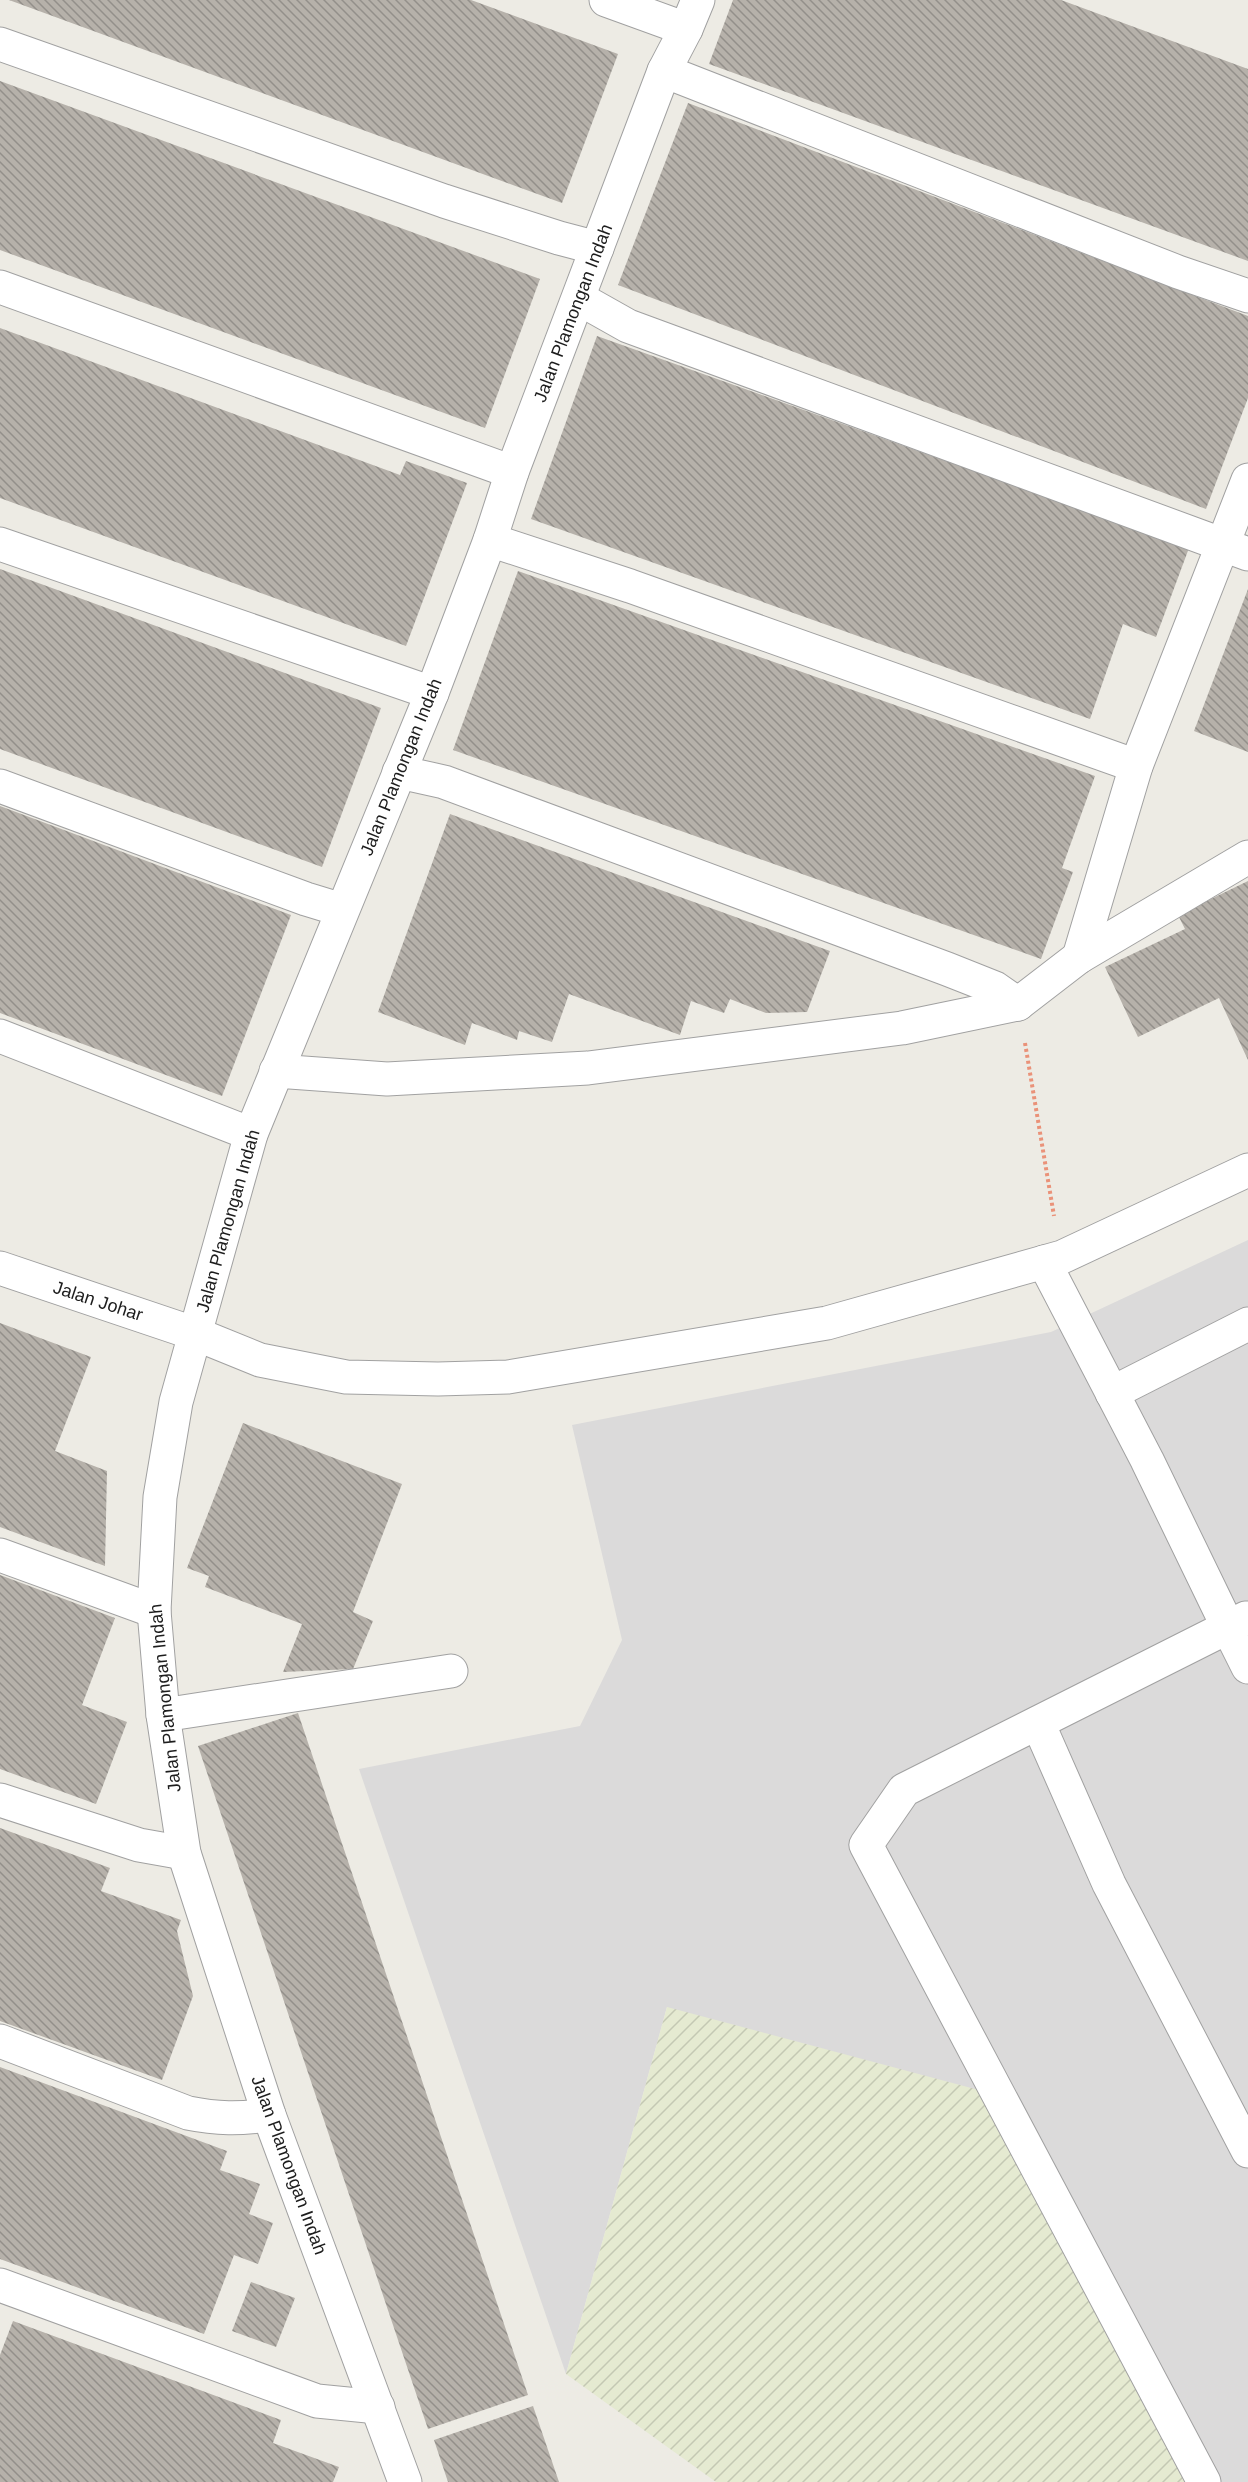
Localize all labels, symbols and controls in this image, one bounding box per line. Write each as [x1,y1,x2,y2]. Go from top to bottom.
street label: Jalan Plamongan Indah [530,221,616,405]
street label: Jalan Plamongan Indah [356,676,446,858]
street label: Jalan Plamongan Indah [192,1127,264,1315]
street label: Jalan Johar [51,1277,145,1325]
street label: Jalan Plamongan Indah [145,1603,185,1793]
street label: Jalan Plamongan Indah [247,2073,331,2257]

